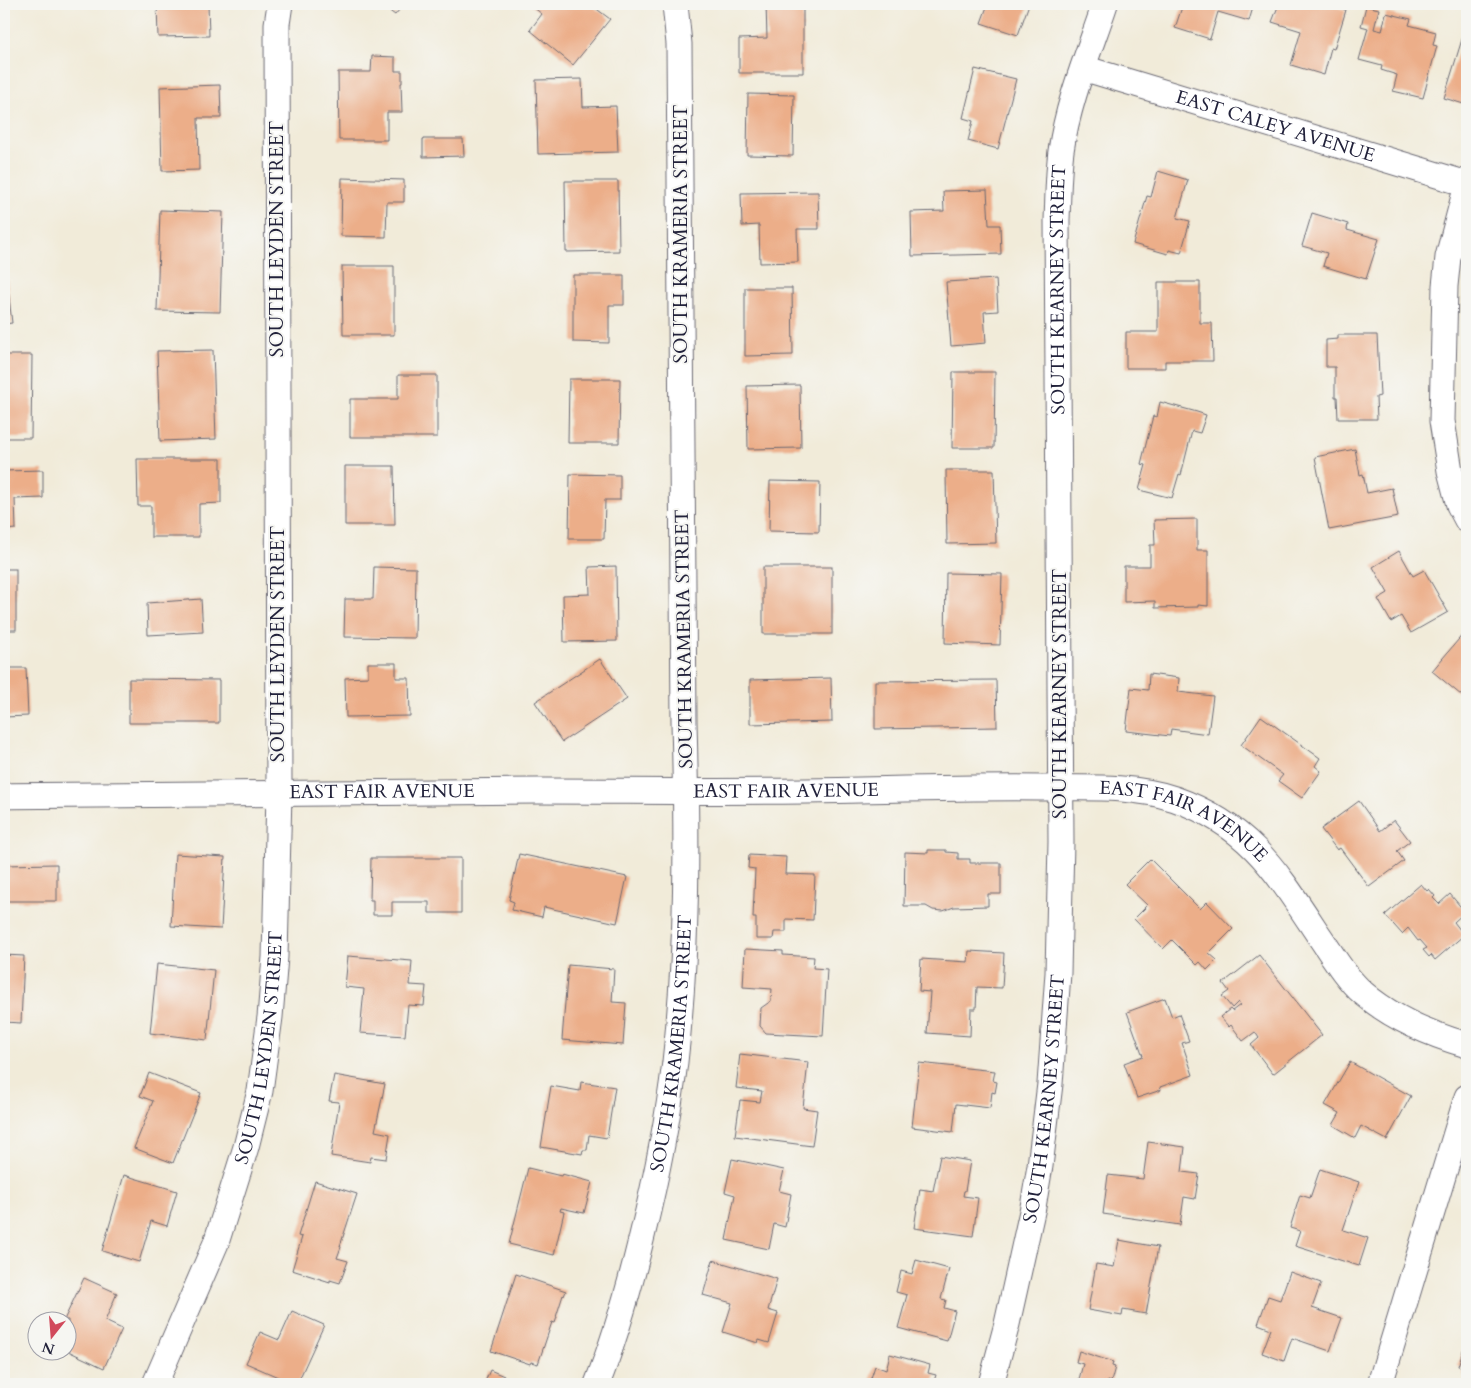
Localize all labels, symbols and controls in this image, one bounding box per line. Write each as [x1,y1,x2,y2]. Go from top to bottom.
street label: EAST CALEY AVENUE [1173,84,1378,169]
street label: SOUTH KRAMERIA STREET [668,104,694,364]
street label: SOUTH LEYDEN STREET [264,121,290,357]
street label: SOUTH KEARNEY STREET [1044,163,1072,415]
street label: SOUTH KRAMERIA STREET [669,509,699,769]
street label: SOUTH LEYDEN STREET [265,526,291,762]
street label: SOUTH KEARNEY STREET [1047,569,1073,819]
street label: EAST FAIR AVENUE [1099,775,1274,868]
street label: EAST FAIR AVENUE [693,777,879,804]
street label: EAST FAIR AVENUE [289,778,475,805]
street label: SOUTH KRAMERIA STREET [644,914,698,1175]
street label: SOUTH LEYDEN STREET [228,930,289,1167]
street label: SOUTH KEARNEY STREET [1017,973,1071,1226]
north arrow [28,1310,78,1360]
text: N [40,1337,57,1359]

